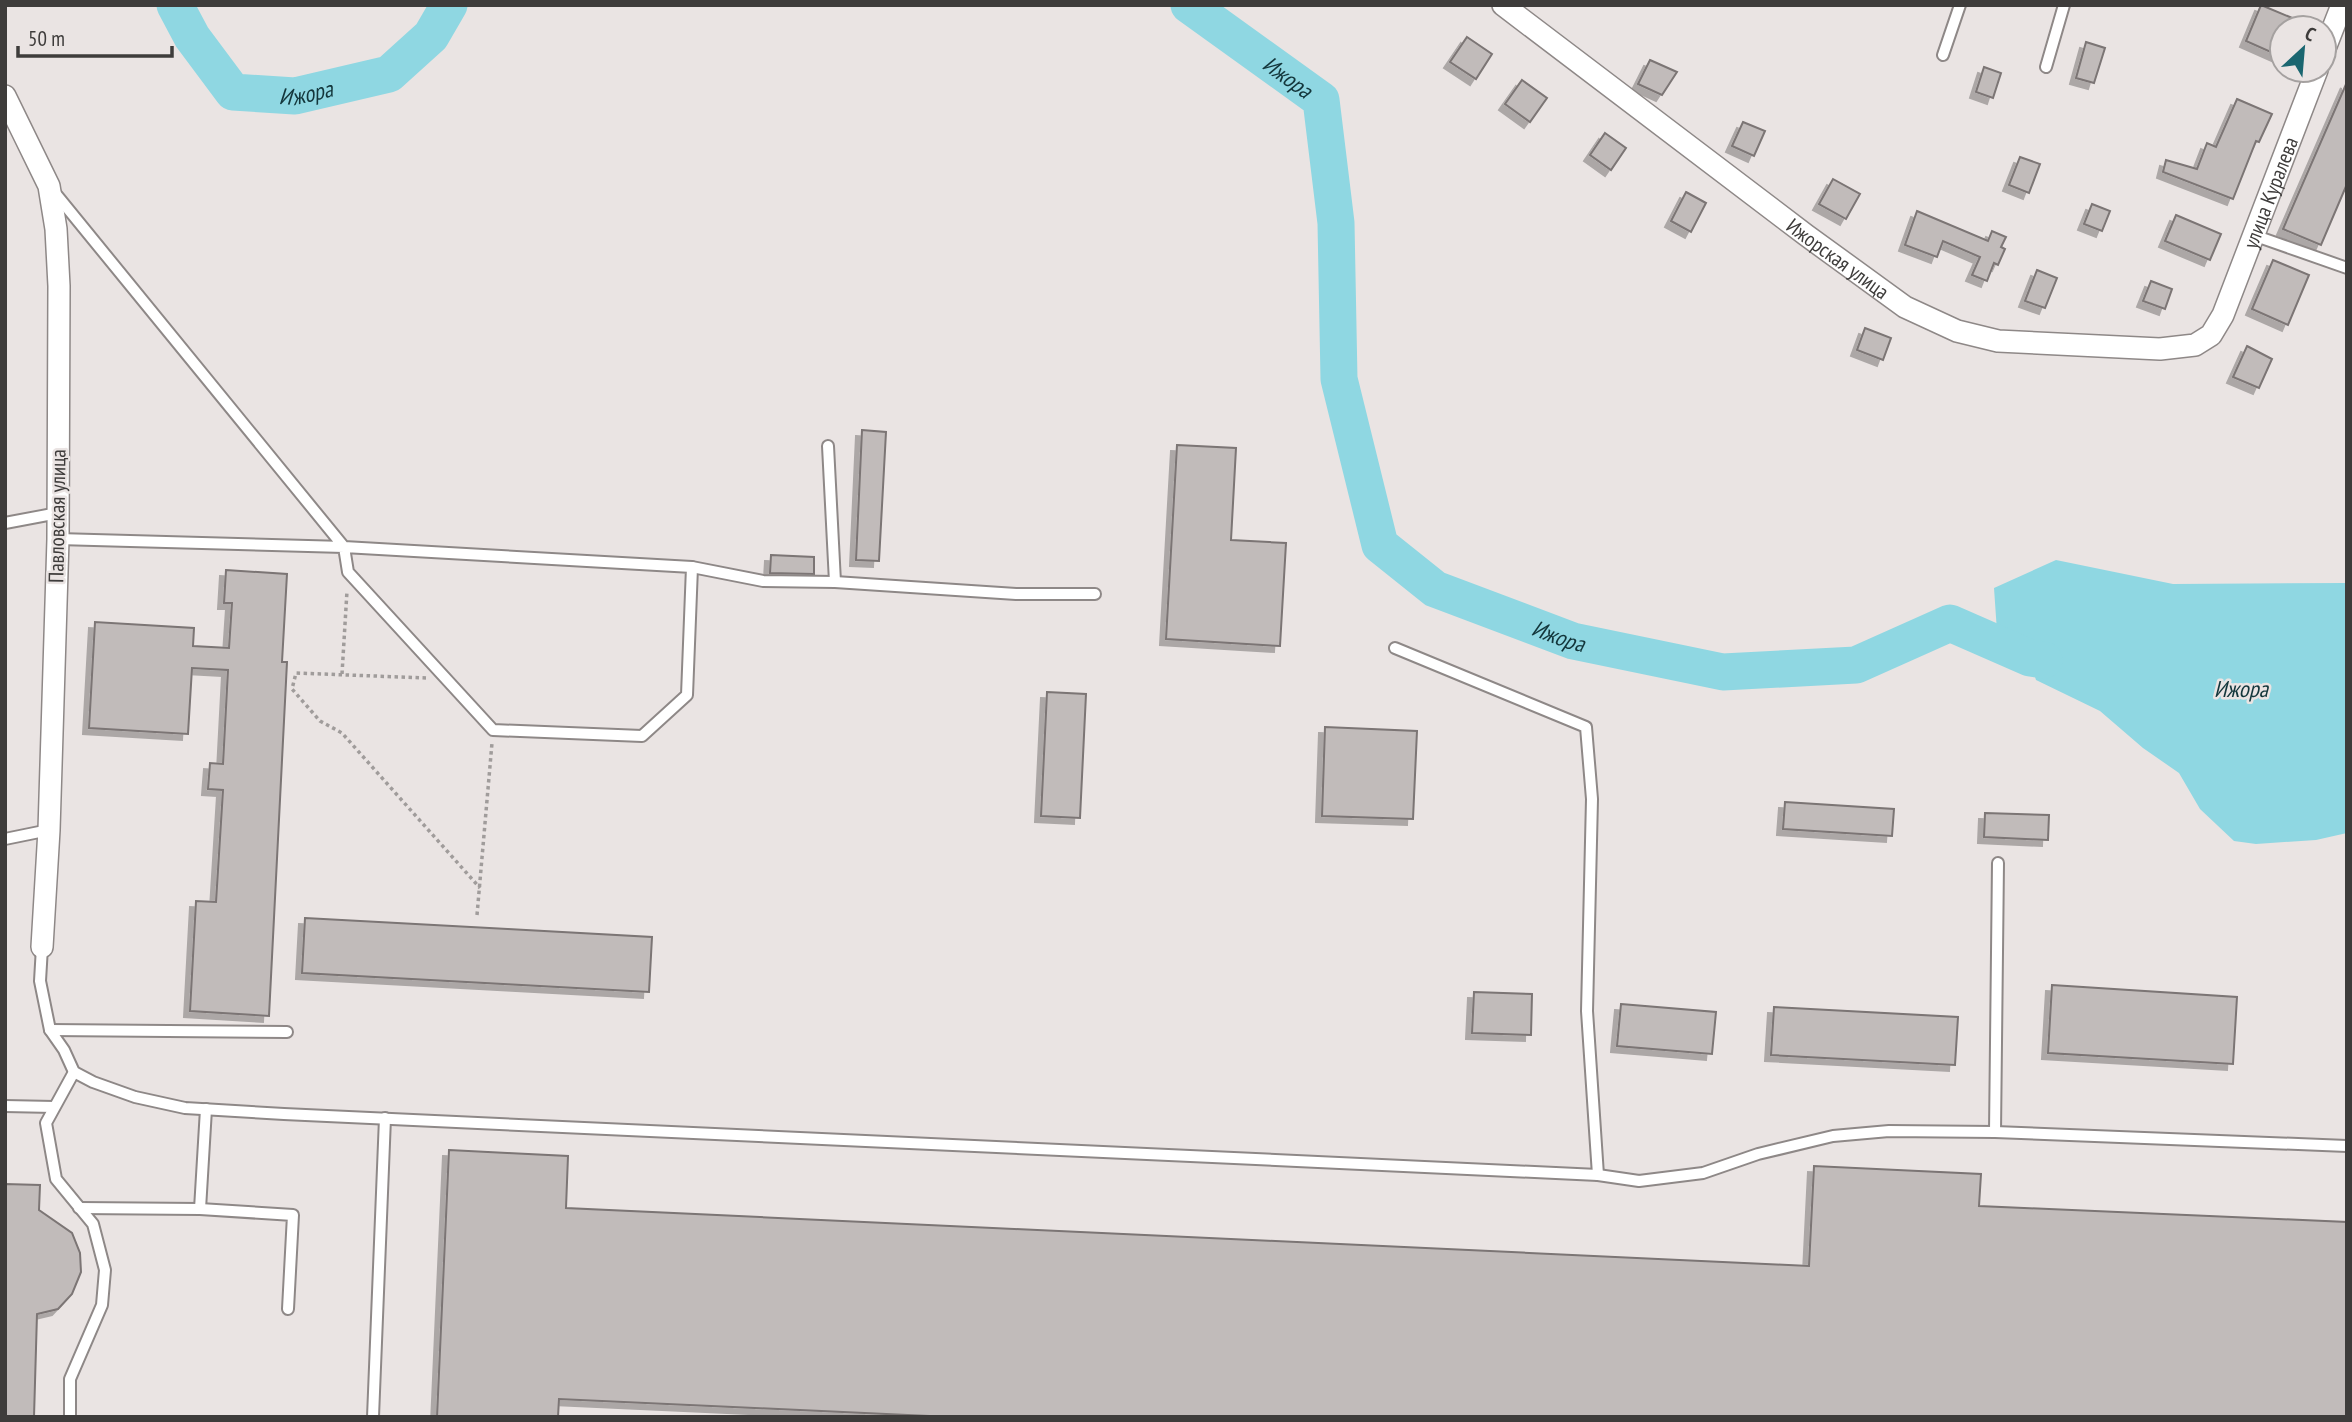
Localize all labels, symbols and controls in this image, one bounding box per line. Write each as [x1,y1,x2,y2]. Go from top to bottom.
scale bar [18,14,172,58]
north arrow [2268,14,2338,84]
text: С [2301,21,2320,47]
text: 50 m [28,25,65,52]
water label: Ижора [1258,49,1320,105]
water label: Ижора [278,73,337,111]
street label: улица Куралева [2236,133,2304,252]
street label: Ижорская улица [1781,212,1895,305]
street label: Павловская улица [42,449,72,583]
water label: Ижора [1528,612,1589,658]
water label: Ижора [2214,674,2270,703]

